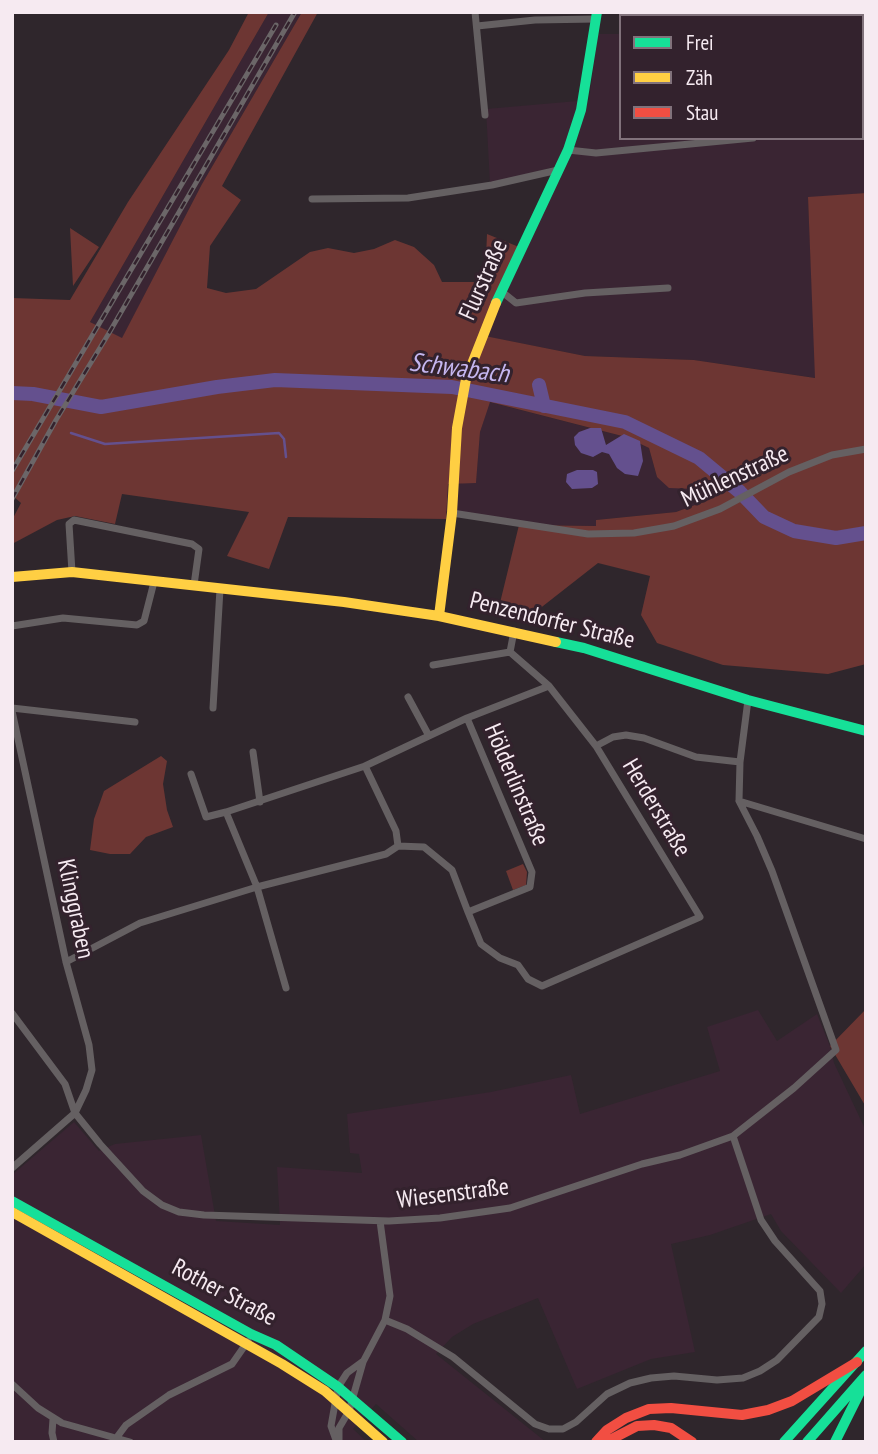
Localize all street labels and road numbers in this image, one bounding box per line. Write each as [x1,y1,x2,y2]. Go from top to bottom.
street label: Flurstraße [454,235,514,325]
street label: Mühlenstraße [677,440,793,514]
street label: Penzendorfer Straße [467,587,637,655]
street label: Hölderlinstraße [477,720,555,850]
street label: Herderstraße [616,754,696,862]
street label: Klinggraben [50,857,100,961]
street label: Wiesenstraße [396,1173,510,1215]
street label: Rother Straße [167,1253,281,1333]

